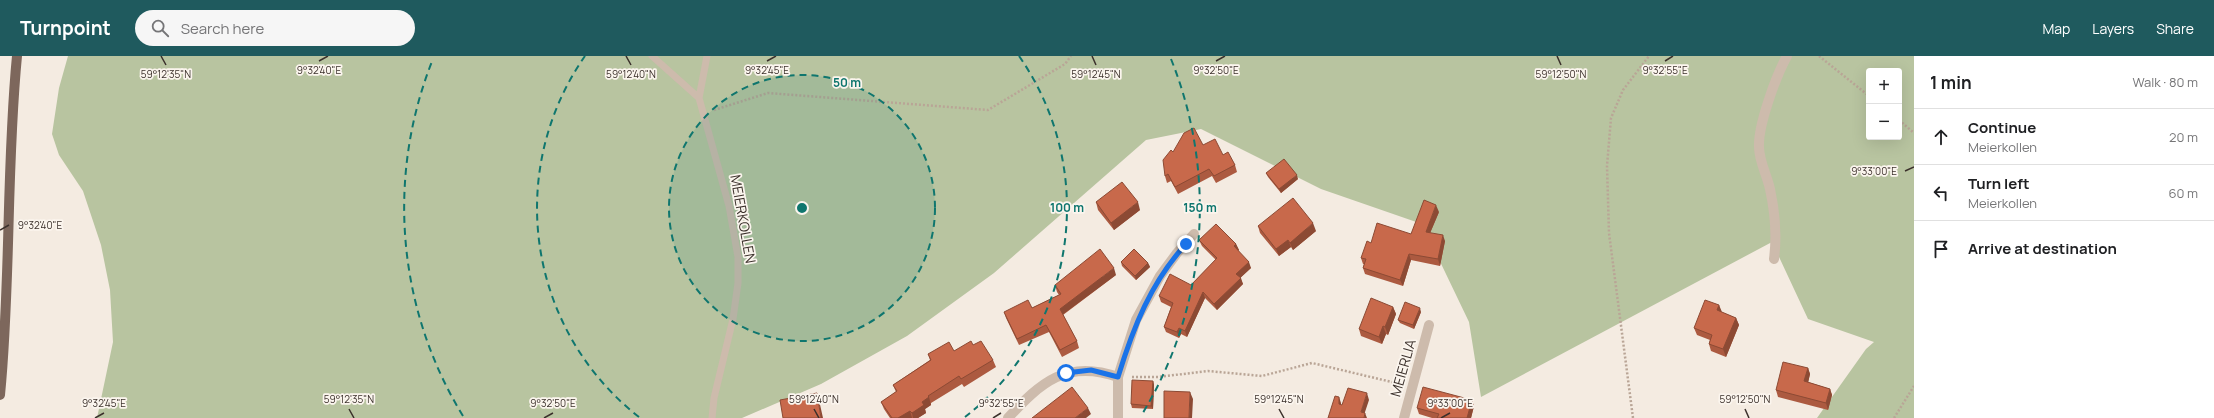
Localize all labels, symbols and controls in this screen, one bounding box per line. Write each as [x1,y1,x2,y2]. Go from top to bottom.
search box [135,10,415,46]
text: Turnpoint [20,15,111,41]
icon: search [149,17,171,39]
text: Search here [181,18,264,39]
text: Map [2042,19,2070,38]
text: Layers [2092,19,2134,38]
text: Share [2156,19,2194,38]
text: 9°32'40"E [297,63,342,77]
text: 9°32'45"E [745,63,789,77]
text: 9°32'50"E [1193,63,1239,77]
text: 9°32'55"E [1642,63,1688,77]
text: 59°12'35"N [141,67,191,81]
text: 59°12'40"N [606,67,656,81]
text: 59°12'45"N [1071,67,1121,81]
text: 59°12'50"N [1536,67,1587,81]
map controls [1866,68,1902,140]
button: + [1866,68,1902,104]
text: 1 min [1930,71,1972,94]
text: Walk · 80 m [2132,73,2198,91]
text: 50 m [833,74,861,91]
button: − [1866,104,1902,140]
text: Continue [1968,117,2036,138]
icon: ahead [1930,126,1952,148]
text: 20 m [2169,128,2198,146]
text: Meierkollen [1968,138,2037,156]
text: 9°33'00"E [1851,164,1897,178]
street label: MEIERKOLLEN [726,173,761,265]
text: Turn left [1968,173,2030,194]
icon: left [1930,182,1952,204]
text: 60 m [2168,184,2198,202]
text: Meierkollen [1968,194,2037,212]
text: 100 m [1050,199,1084,216]
text: 150 m [1183,199,1217,216]
centre of rings [795,201,809,215]
text: 9°32'40"E [18,218,63,232]
route end [1177,235,1195,253]
icon: arrive [1930,238,1952,260]
text: Arrive at destination [1968,238,2117,259]
street label: MEIERLIA [1385,337,1420,399]
route start [1057,364,1075,382]
text: 59°12'35"N [324,392,374,406]
text: 59°12'40"N [789,392,839,406]
text: 59°12'45"N [1254,392,1304,406]
text: 59°12'50"N [1720,392,1771,406]
text: 9°32'45"E [82,396,126,410]
text: 9°32'50"E [530,396,576,410]
text: 9°32'55"E [978,396,1024,410]
text: 9°33'00"E [1427,396,1473,410]

